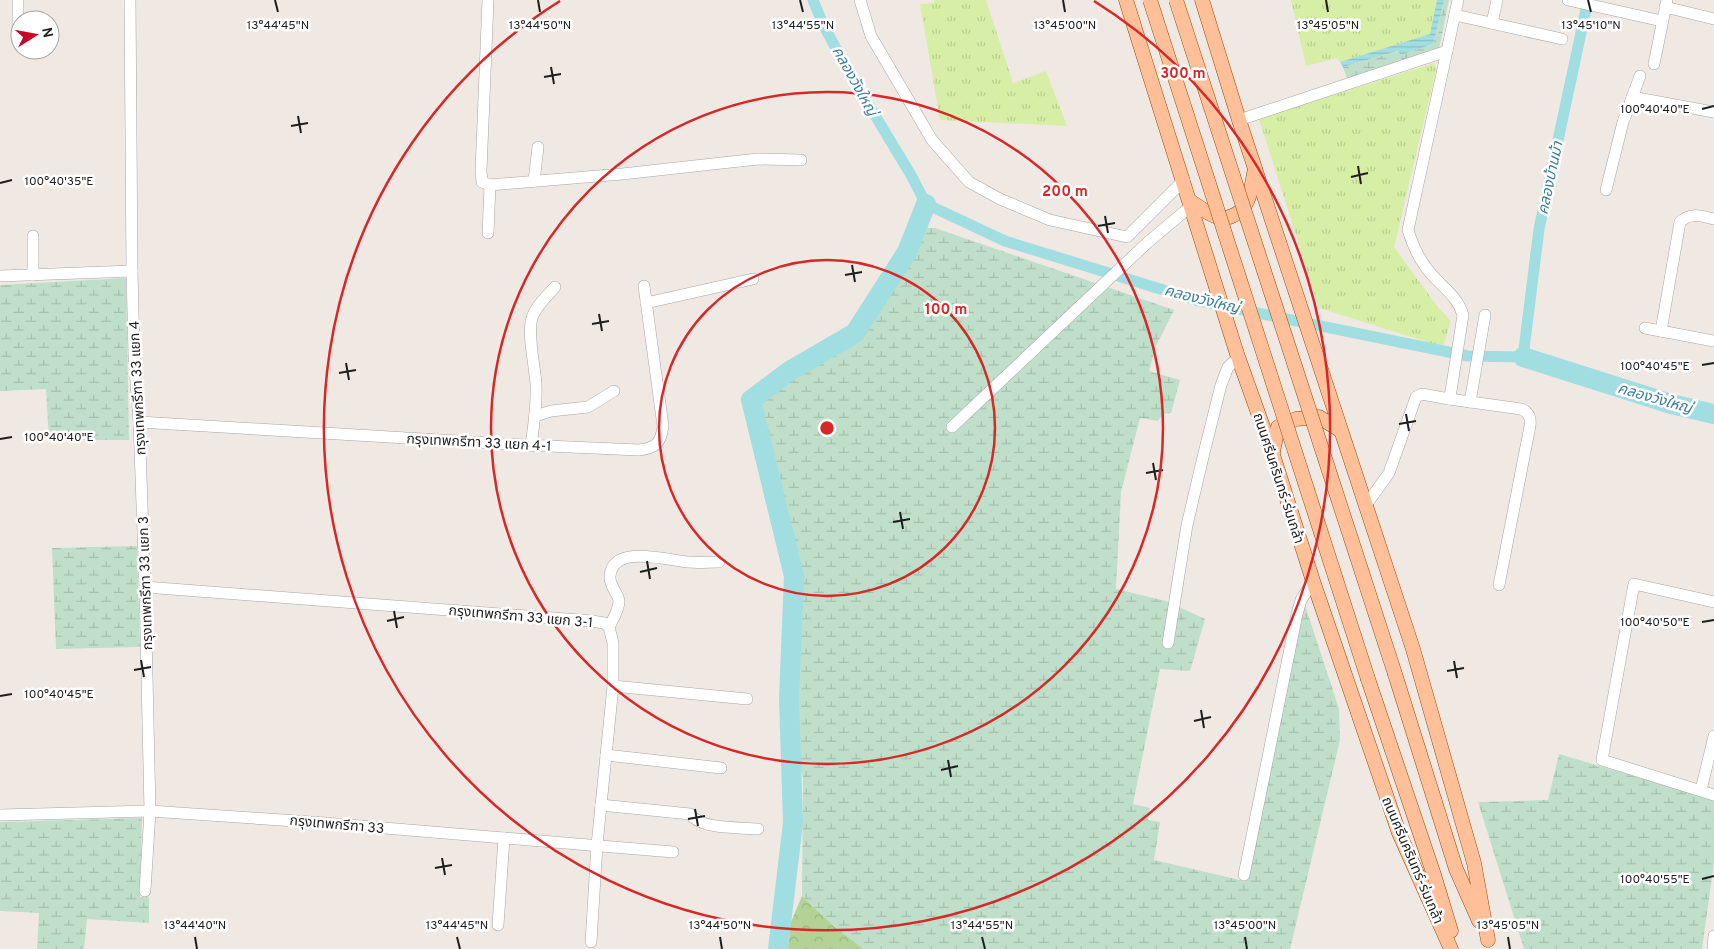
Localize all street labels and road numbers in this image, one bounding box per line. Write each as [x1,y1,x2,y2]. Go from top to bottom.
street label: กรุงเทพกรีฑา 33 แยก 4 [126,320,151,456]
street label: ถนนศรีนครินทร์-ร่มเกล้า [1248,411,1308,546]
street label: กรุงเทพกรีฑา 33 แยก 4-1 [406,431,552,456]
street label: กรุงเทพกรีฑา 33 แยก 3 [136,516,157,650]
street label: กรุงเทพกรีฑา 33 แยก 3-1 [448,603,594,632]
street label: ถนนศรีนครินทร์-ร่มเกล้า [1377,794,1447,927]
street label: กรุงเทพกรีฑา 33 [289,813,385,838]

